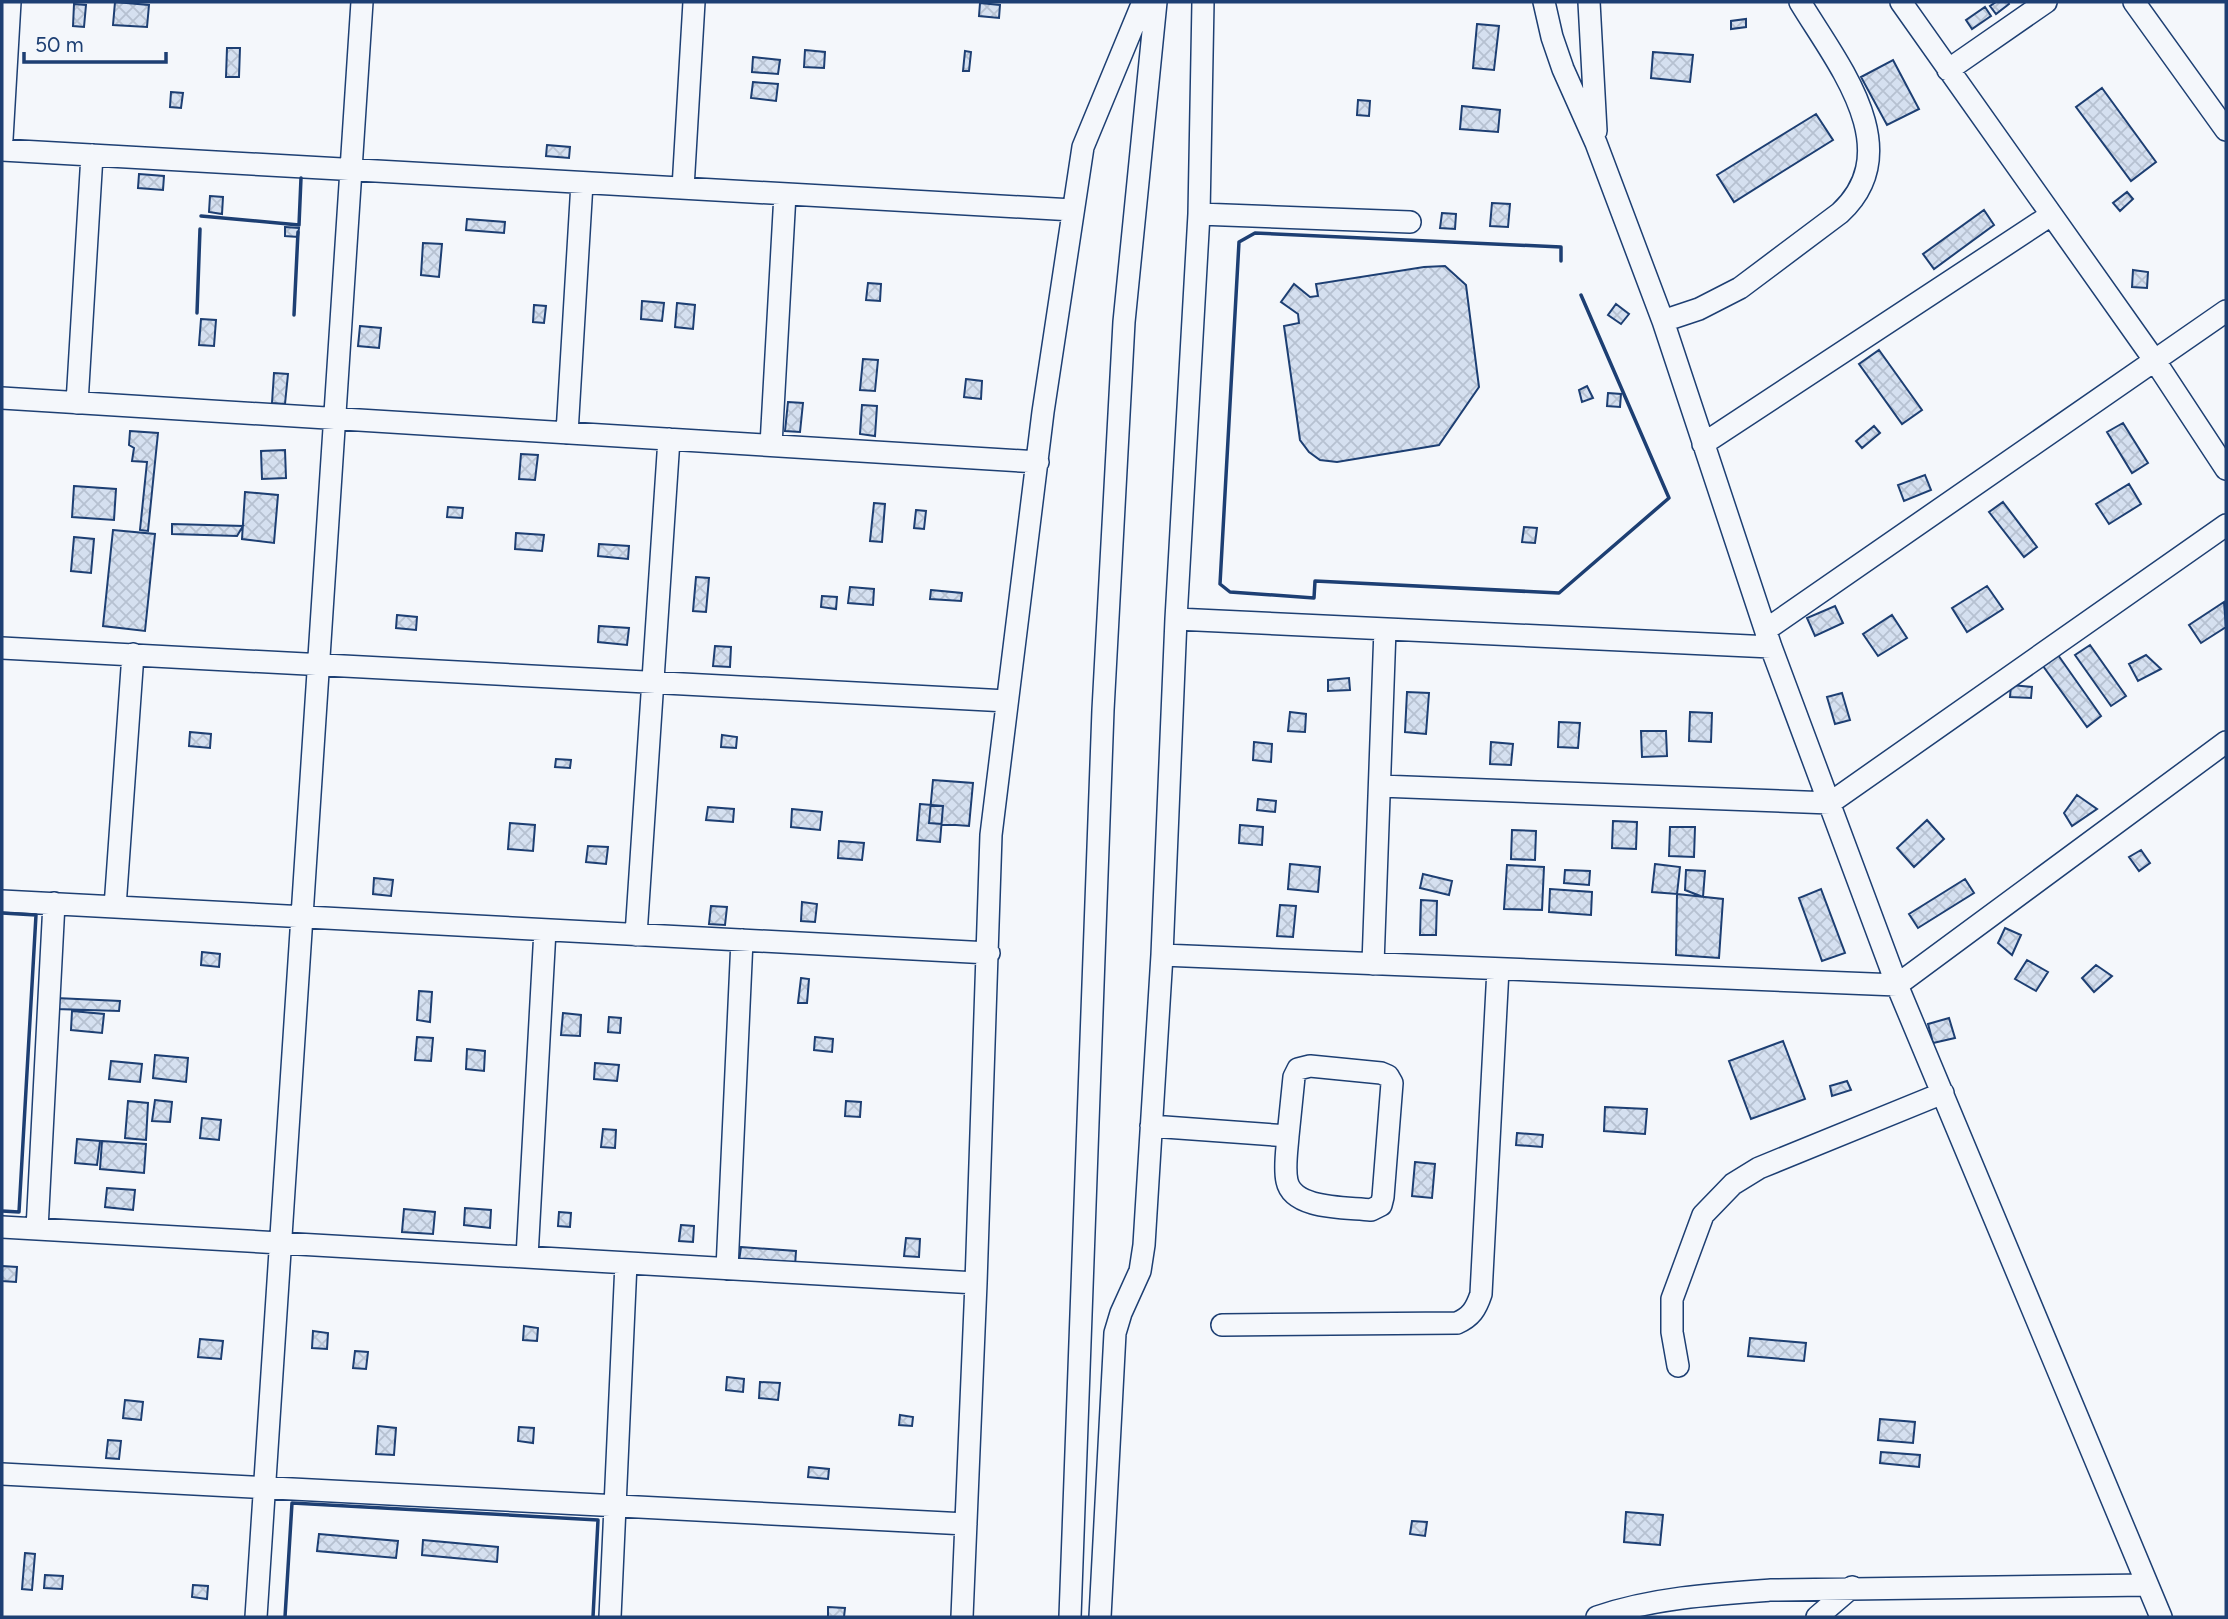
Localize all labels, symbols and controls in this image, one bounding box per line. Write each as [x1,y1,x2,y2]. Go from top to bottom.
scale bar [24,21,166,65]
text: 50 m [35,32,84,57]

